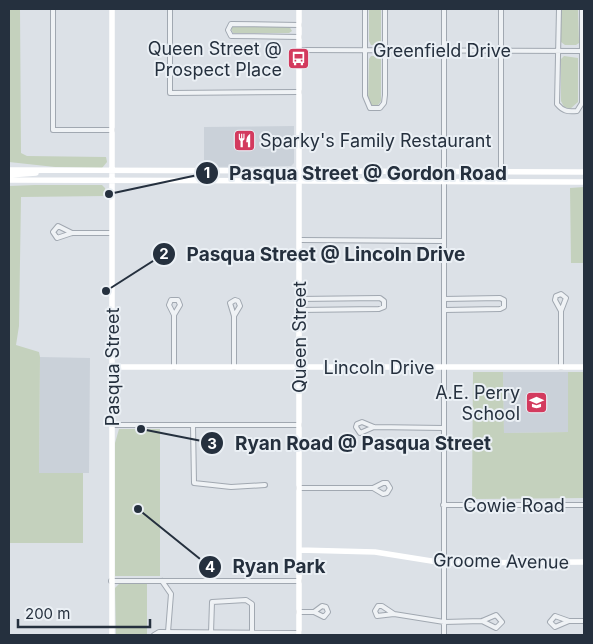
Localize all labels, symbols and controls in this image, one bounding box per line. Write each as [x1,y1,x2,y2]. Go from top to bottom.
place label: Queen Street @ Prospect Place [148,38,282,80]
street label: Greenfield Drive [373,40,511,61]
bus stop icon: Queen Street @ Prospect Place [286,46,310,70]
restaurant icon: Sparky's Family Restaurant [232,128,256,152]
place label: Sparky's Family Restaurant [260,130,491,151]
callout: Pasqua Street @ Gordon Road [194,156,517,190]
text: Pasqua Street @ Gordon Road [229,162,507,185]
text: 1 [204,163,210,182]
callout: Pasqua Street @ Lincoln Drive [152,237,475,271]
text: Pasqua Street @ Lincoln Drive [187,243,465,266]
text: 2 [159,244,169,263]
street label: Queen Street [289,281,310,393]
street label: Pasqua Street [102,308,123,426]
street label: Lincoln Drive [324,357,434,378]
place label: A.E. Perry School [435,382,520,424]
school or university icon: A.E. Perry School [524,390,548,414]
callout: Ryan Road @ Pasqua Street [200,426,501,460]
text: Ryan Road @ Pasqua Street [235,432,491,455]
text: 3 [207,434,217,453]
street label: Cowie Road [463,495,565,516]
street label: Groome Avenue [433,549,569,573]
callout: Ryan Park [197,550,335,584]
text: Ryan Park [232,555,326,578]
text: 4 [205,557,215,576]
scale bar [18,596,150,628]
text: 200 m [25,604,70,623]

